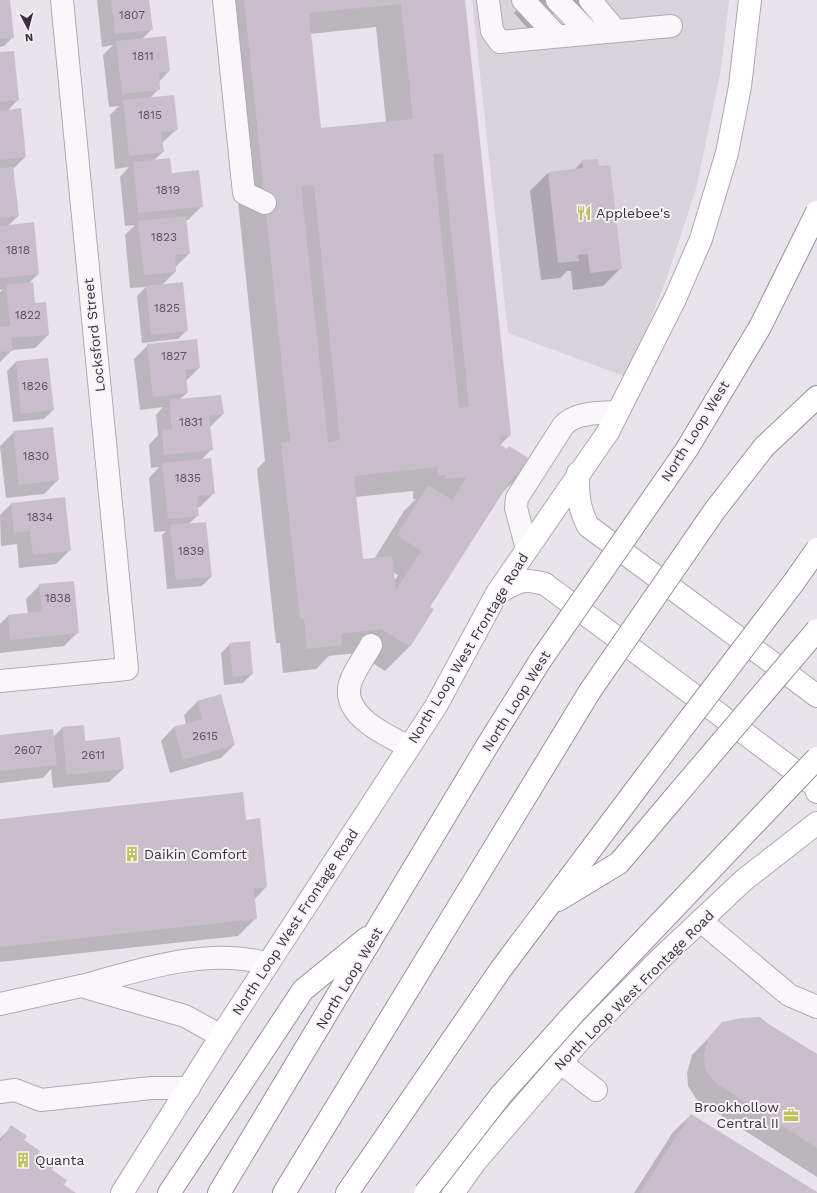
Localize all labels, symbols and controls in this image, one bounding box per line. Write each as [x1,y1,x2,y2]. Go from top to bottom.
north arrow [8,8,48,48]
house number: 1807 [119,8,145,22]
text: N [24,31,34,44]
house number: 1811 [132,49,154,63]
house number: 1815 [138,108,162,122]
house number: 1819 [156,183,180,197]
restaurant icon: Applebee's [575,204,593,222]
place label: Applebee's [596,205,670,221]
house number: 1823 [151,230,177,244]
house number: 1818 [6,243,30,257]
street label: Locksford Street [80,277,108,393]
house number: 1825 [154,301,180,315]
house number: 1822 [15,308,41,322]
house number: 1827 [161,349,187,363]
street label: North Loop West [658,378,732,484]
house number: 1826 [22,379,48,393]
house number: 1831 [179,415,203,429]
house number: 1830 [23,449,49,463]
house number: 1835 [175,471,201,485]
house number: 1834 [27,510,53,524]
house number: 1839 [178,544,204,558]
street label: North Loop West Frontage Road [404,550,532,746]
house number: 1838 [45,591,71,605]
street label: North Loop West [478,647,554,755]
house number: 2615 [192,729,218,743]
house number: 2607 [14,743,42,757]
house number: 2611 [81,748,105,762]
street label: North Loop West Frontage Road [228,825,362,1019]
building icon: Daikin Comfort [123,845,141,863]
place label: Daikin Comfort [144,846,247,862]
street label: North Loop West Frontage Road [551,907,717,1073]
street label: North Loop West [312,924,386,1032]
place label: Brookhollow Central II [694,1099,779,1131]
office icon: Brookhollow Central II [782,1106,800,1124]
building icon: Quanta [14,1151,32,1169]
place label: Quanta [35,1152,84,1168]

